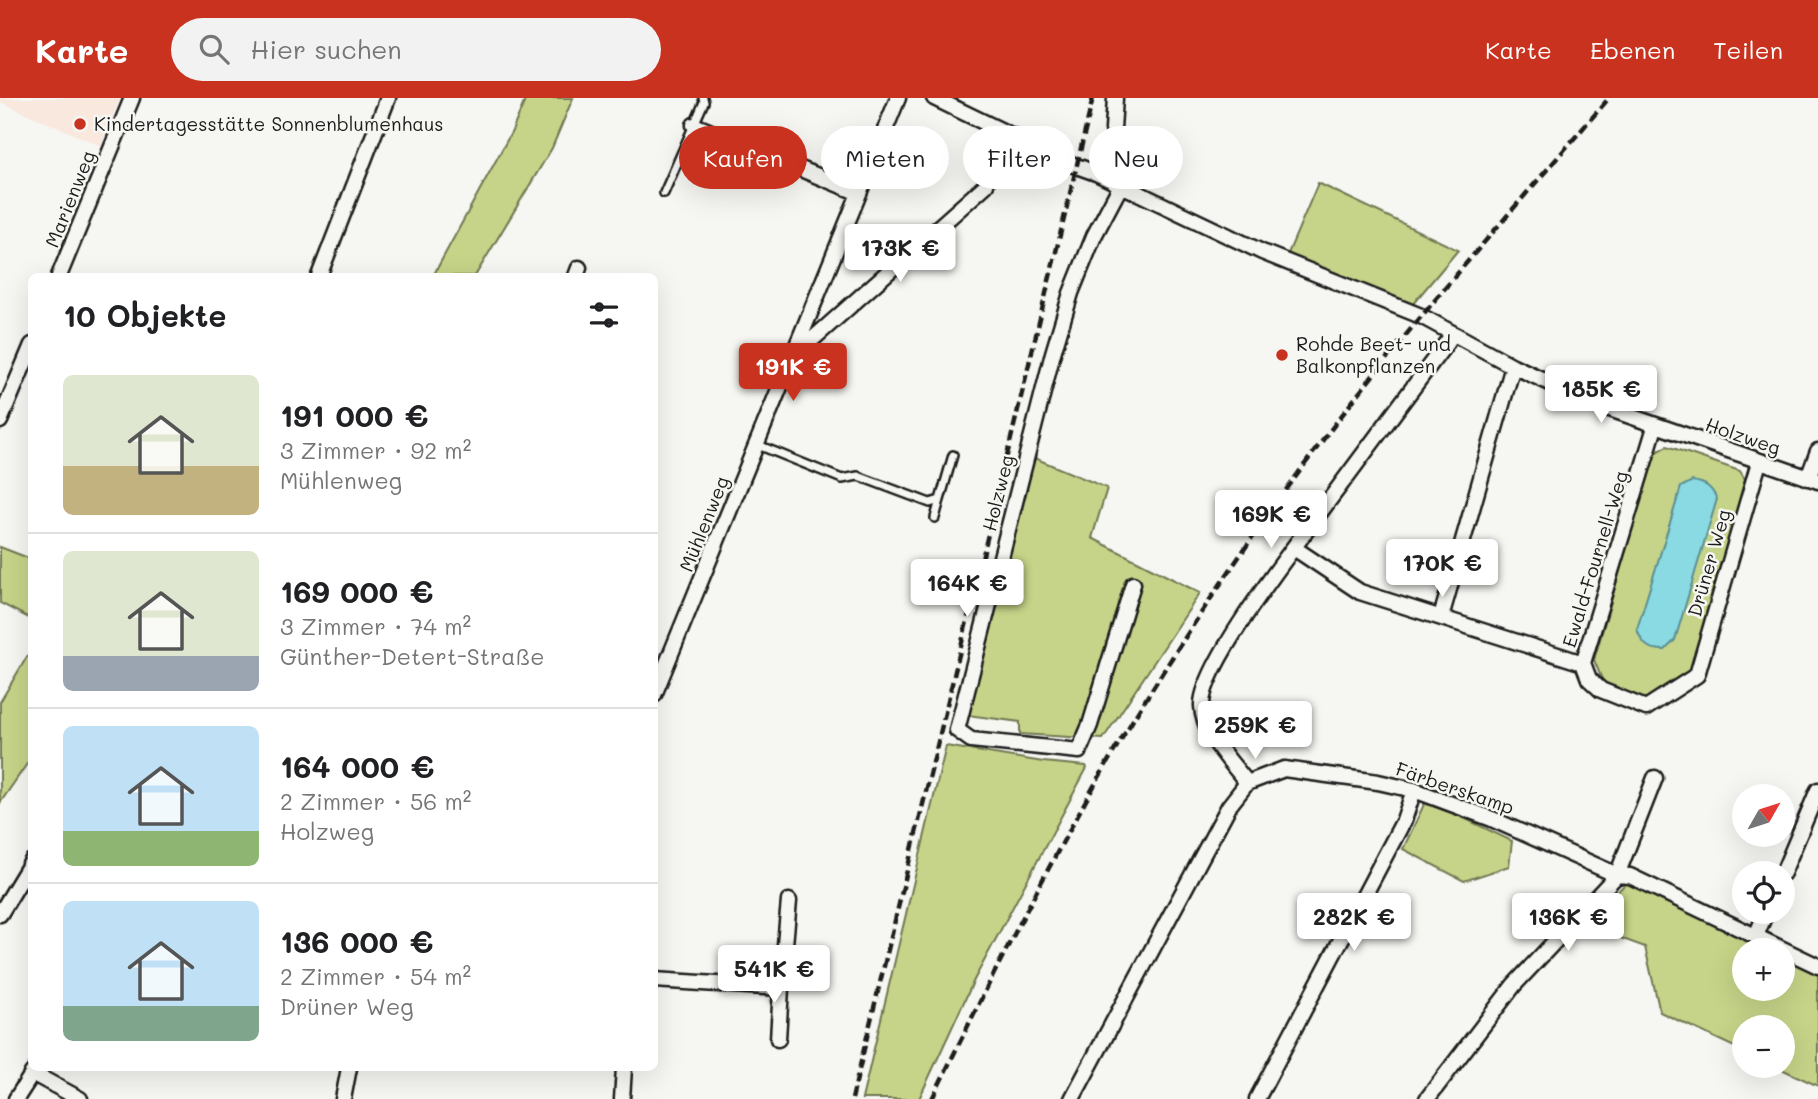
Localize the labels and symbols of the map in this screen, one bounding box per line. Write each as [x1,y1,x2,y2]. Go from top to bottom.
place label: Kindertagesstätte Sonnenblumenhaus [94,111,444,136]
marker: Kindertagesstätte Sonnenblumenhaus [72,116,88,132]
street label: Marienweg [39,147,100,251]
pin: 173K € [843,225,957,284]
place label: Rohde Beet- und Balkonpflanzen [1296,331,1451,378]
pin: 191K € [736,344,850,403]
marker: Rohde Beet- und Balkonpflanzen [1274,347,1290,363]
pin: 185K € [1544,366,1658,425]
street label: Holzweg [1702,411,1784,460]
street label: Holzweg [976,452,1019,534]
street label: Ewald-Fournell-Weg [1556,467,1633,650]
street label: Mühlenweg [673,472,734,575]
pin: 169K € [1214,490,1328,550]
street label: Drüner Weg [1681,506,1736,619]
pin: 170K € [1385,540,1499,599]
pin: 164K € [910,560,1024,619]
pin: 259K € [1198,702,1312,761]
street label: Färberskamp [1393,756,1518,819]
north arrow [1732,784,1796,847]
pin: 282K € [1297,894,1411,953]
pin: 136K € [1511,894,1625,953]
pin: 541K € [717,946,831,1005]

